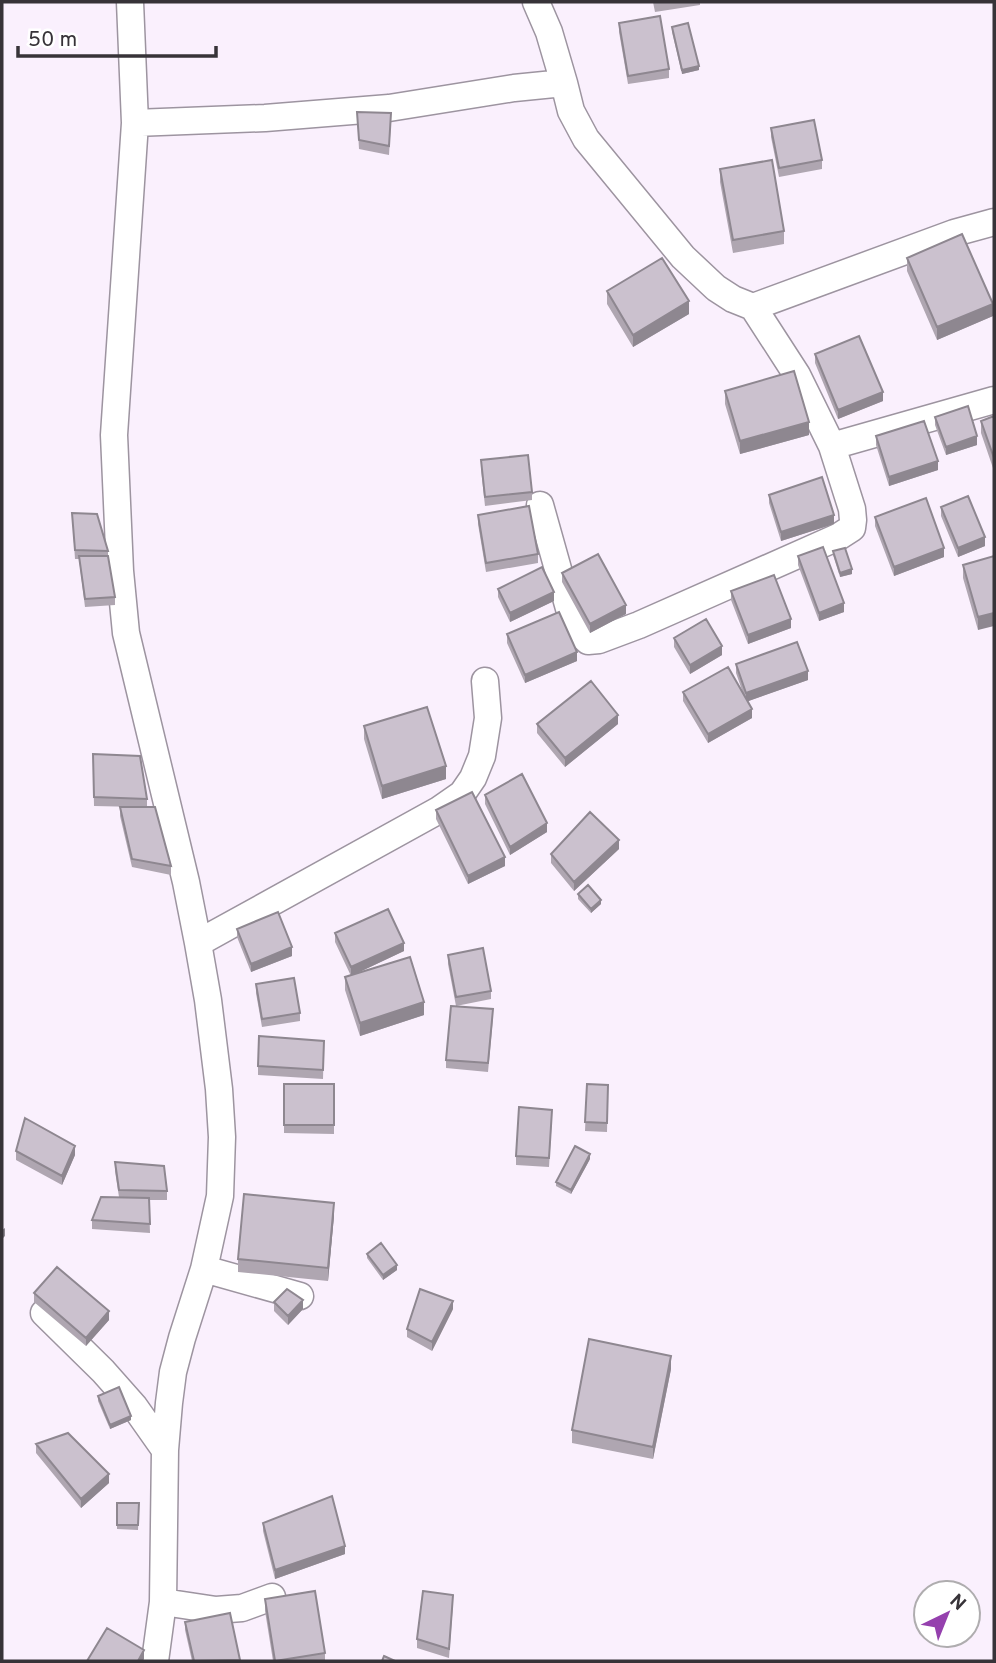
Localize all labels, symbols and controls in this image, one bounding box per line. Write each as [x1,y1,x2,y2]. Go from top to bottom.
scale bar [18,14,215,58]
text: 50 m [28,27,77,54]
north arrow [912,1579,982,1649]
text: N [944,1590,970,1616]

